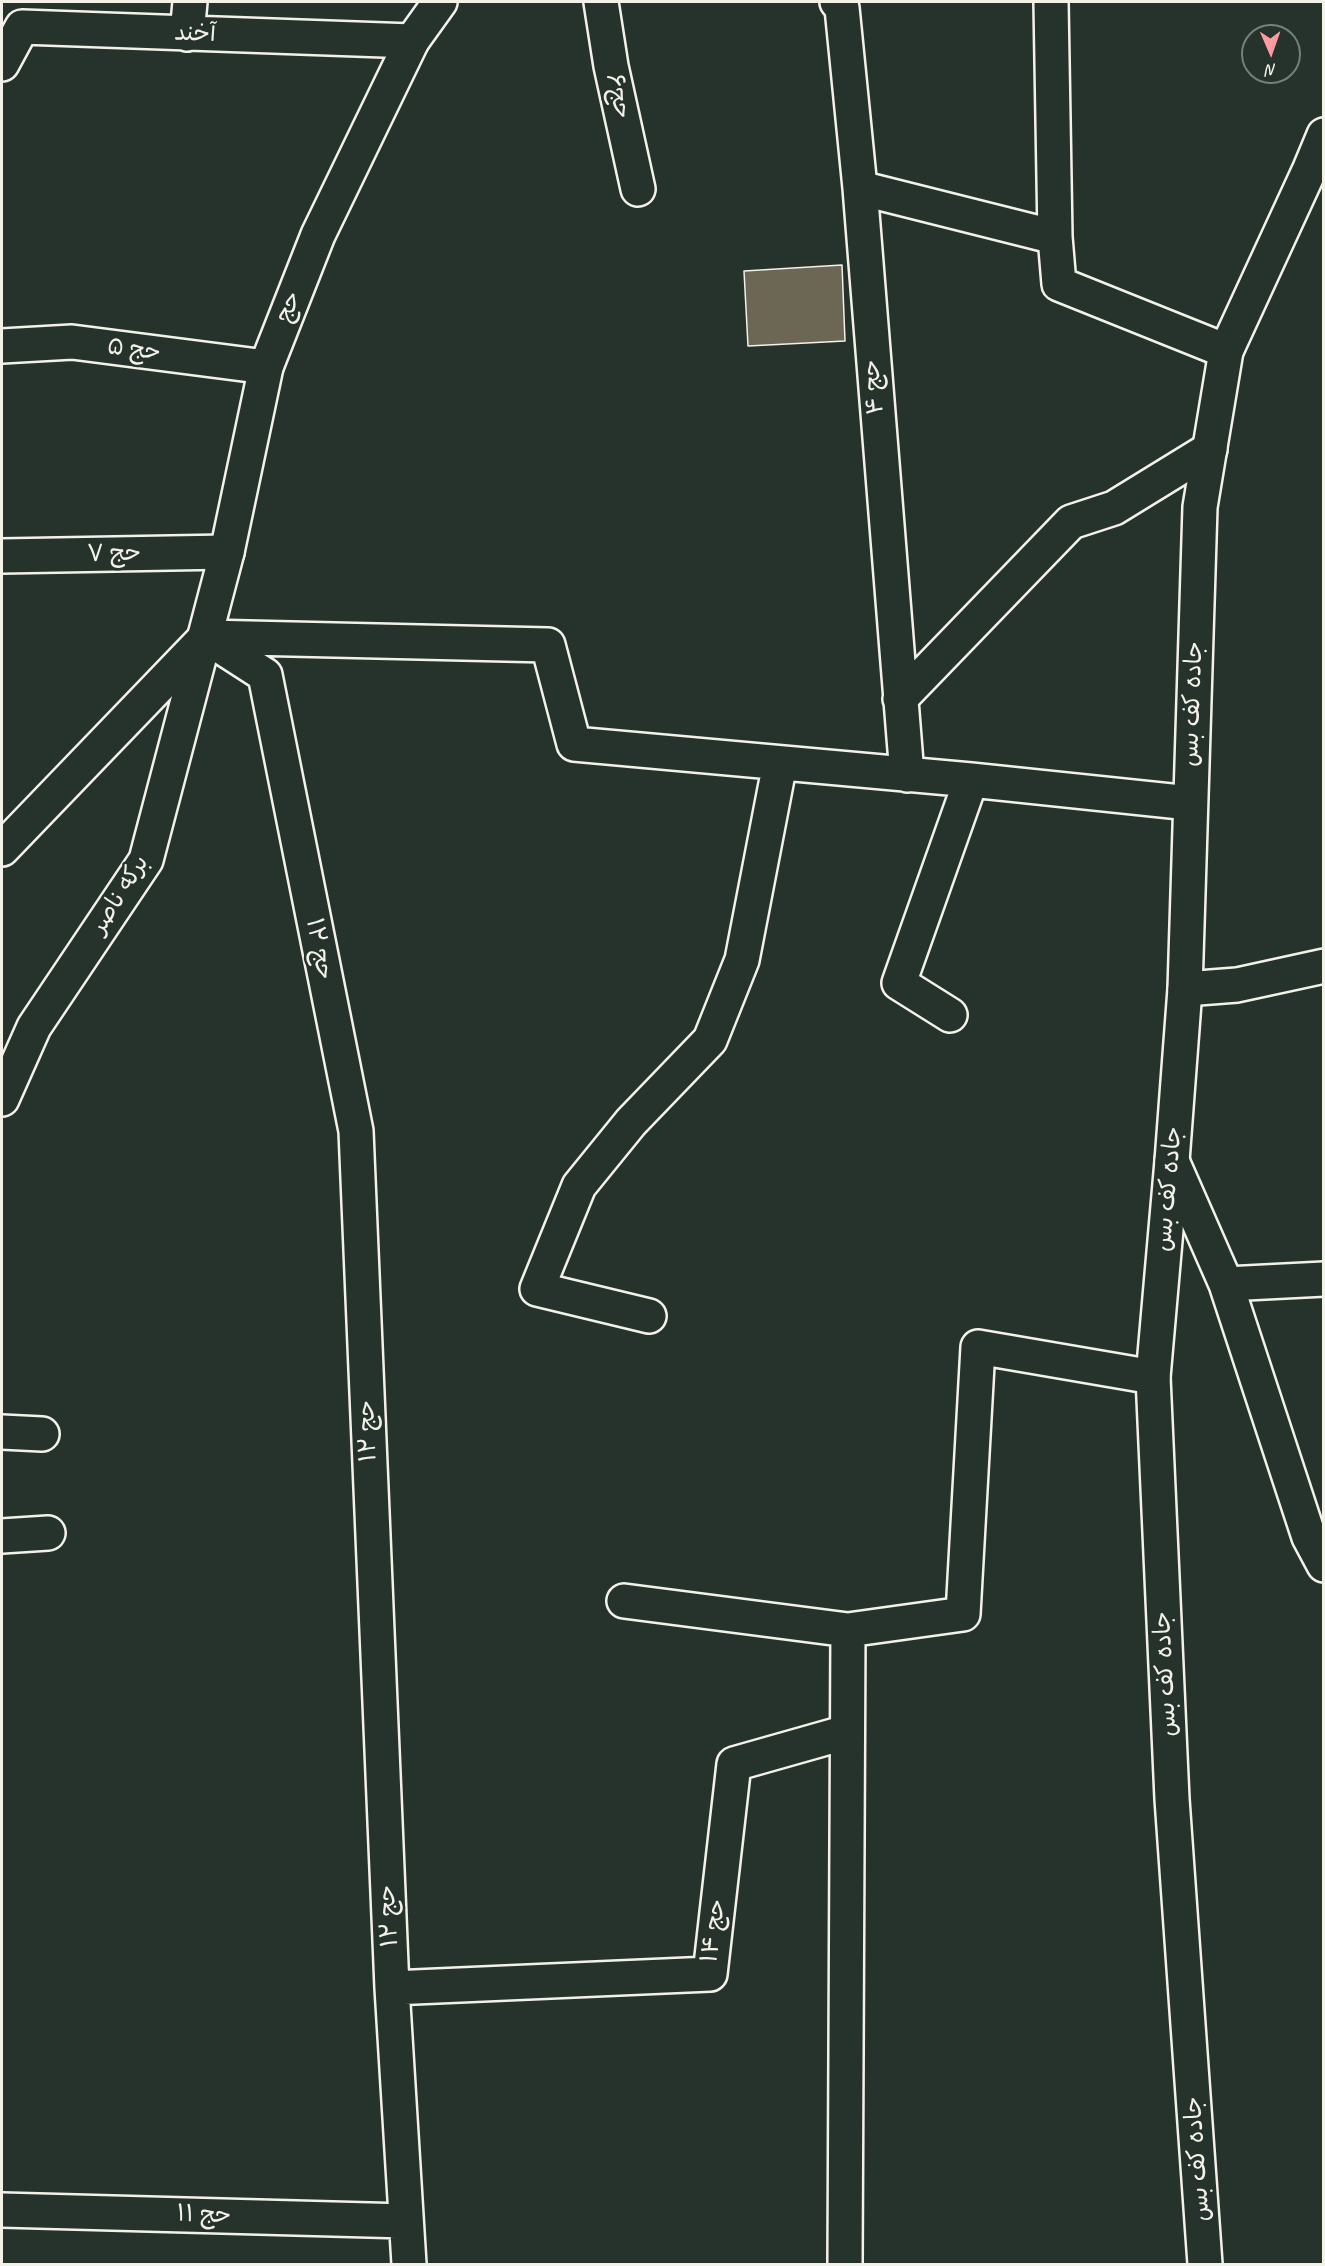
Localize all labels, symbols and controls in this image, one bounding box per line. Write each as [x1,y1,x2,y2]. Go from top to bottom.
street label: آخند [174,19,216,49]
north arrow [1241,24,1301,84]
text: N [1266,60,1277,80]
street label: حج۶ [599,71,637,121]
street label: حج [270,287,308,327]
street label: حج ۵ [106,332,162,368]
street label: حج ۴ [857,358,891,416]
street label: حج ۷ [87,539,141,569]
street label: جاده کف بس [1176,641,1210,767]
street label: برکه ناصر [85,850,155,940]
street label: حج ۱۲ [299,916,339,982]
street label: جاده کف بس [1149,1125,1189,1253]
street label: حج ۱۲ [353,1399,383,1463]
street label: جاده کف بس [1148,1611,1184,1737]
street label: حج ۱۲ [373,1884,405,1948]
street label: حج ۱۴ [695,1897,733,1965]
street label: جاده کف بس [1179,2096,1217,2222]
street label: حج ۱۱ [176,2200,232,2230]

